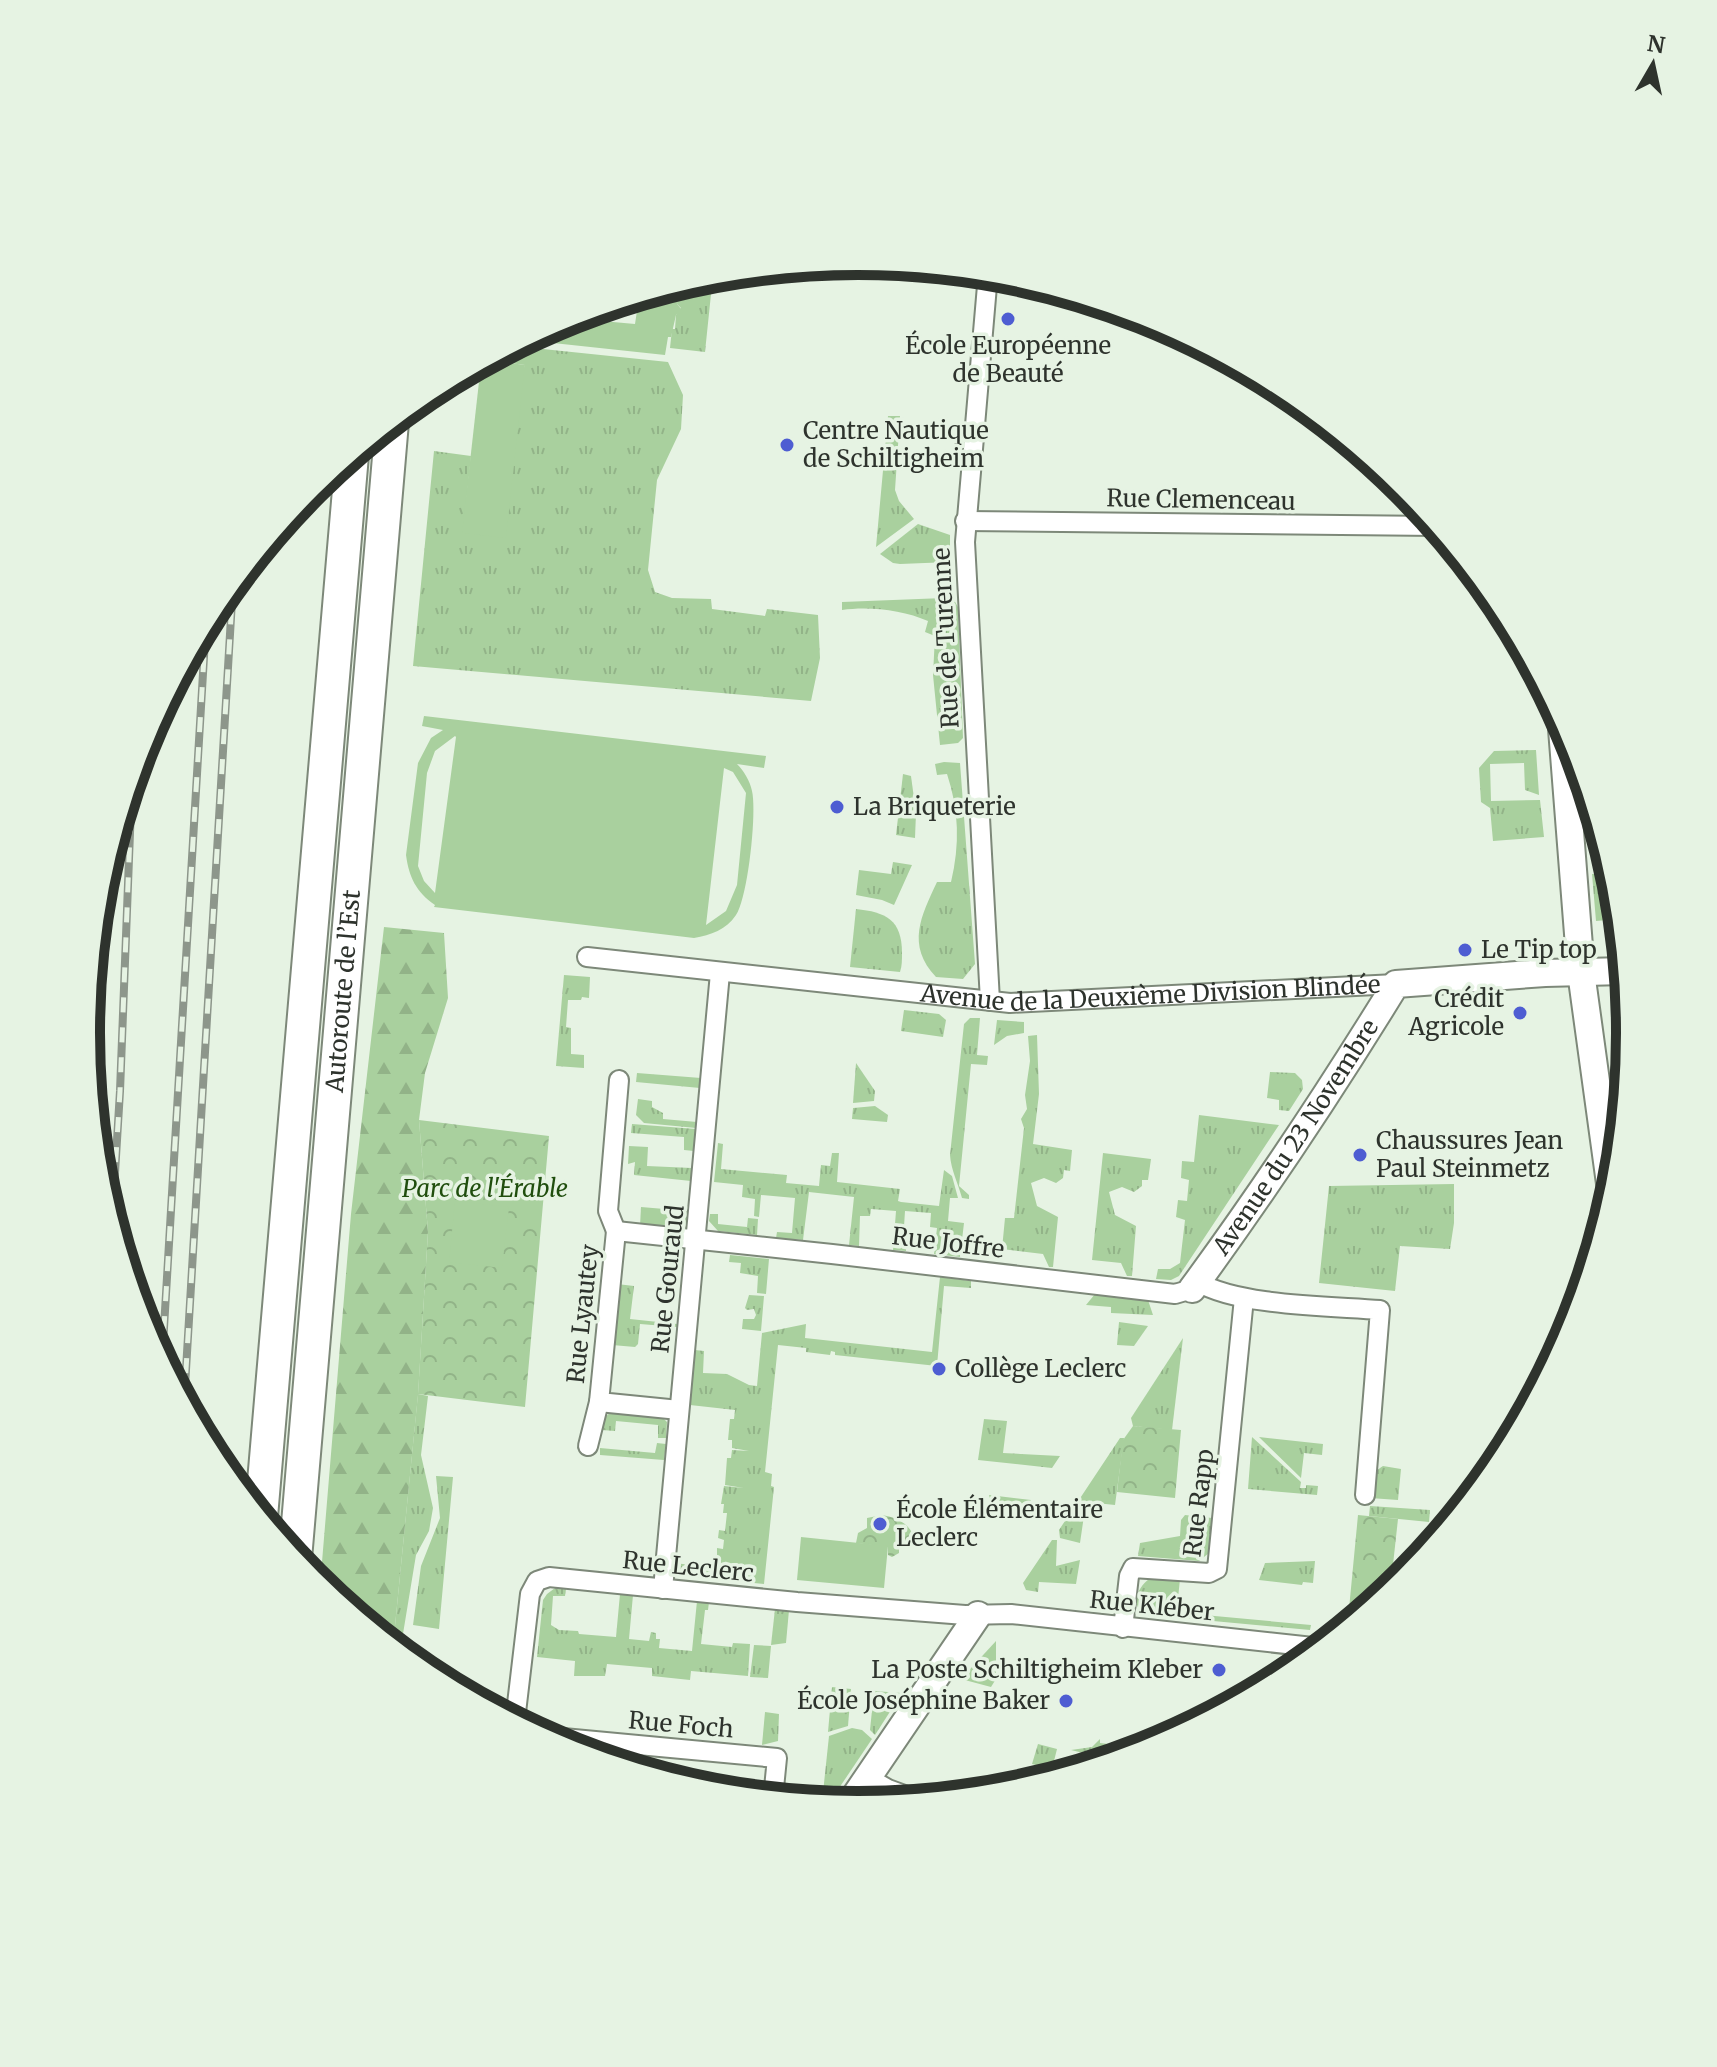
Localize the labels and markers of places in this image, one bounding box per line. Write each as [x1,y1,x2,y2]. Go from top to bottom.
marker: École Européenne de Beauté [999,310,1017,328]
place label: École Européenne de Beauté [905,329,1111,389]
place label: Centre Nautique de Schiltigheim [803,415,989,474]
marker: Centre Nautique de Schiltigheim [778,436,796,454]
place label: La Briqueterie [853,791,1016,822]
marker: La Briqueterie [828,798,846,816]
place label: Le Tip top [1481,934,1597,965]
marker: Le Tip top [1456,941,1474,959]
place label: Crédit Agricole [1407,983,1505,1042]
marker: Crédit Agricole [1511,1004,1529,1022]
place label: Chaussures Jean Paul Steinmetz [1376,1125,1563,1184]
marker: Chaussures Jean Paul Steinmetz [1351,1146,1369,1164]
place label: Collège Leclerc [955,1353,1126,1384]
marker: Collège Leclerc [930,1360,948,1378]
place label: École Élémentaire Leclerc [896,1493,1103,1553]
marker: École Élémentaire Leclerc [871,1515,889,1533]
place label: La Poste Schiltigheim Kleber [871,1654,1203,1685]
marker: La Poste Schiltigheim Kleber [1210,1661,1228,1679]
place label: École Joséphine Baker [797,1684,1050,1716]
marker: École Joséphine Baker [1057,1692,1075,1710]

